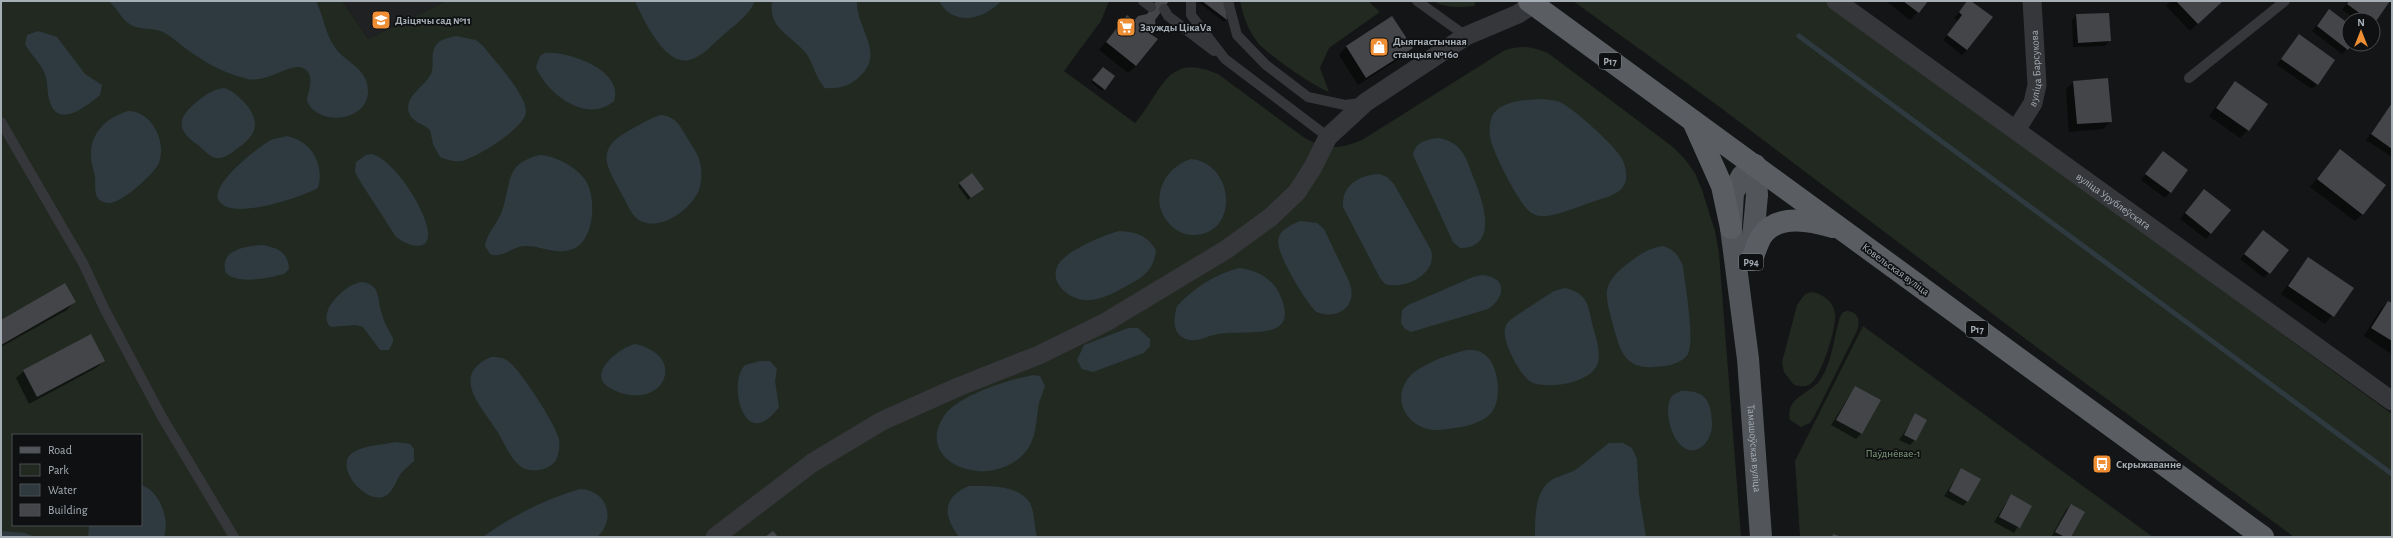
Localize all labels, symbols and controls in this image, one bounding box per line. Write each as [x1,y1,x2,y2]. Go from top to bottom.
school or university icon: Дзіцячы сад №11 [370,9,392,31]
north arrow [2341,12,2381,52]
place label: Дзіцячы сад №11 [395,15,471,26]
supermarket icon: Заужды ЦікаVа [1115,16,1137,38]
text: N [2357,17,2365,28]
place label: Заужды ЦікаVа [1140,22,1211,33]
street label: вуліца Барсукова [2027,30,2043,109]
shop icon: Дыягнастычная станцыя №160 [1368,36,1390,58]
place label: Дыягнастычная станцыя №160 [1393,36,1467,60]
road number: Р17 [1599,53,1621,69]
street label: вуліца Урублеўскага [2074,171,2153,232]
street label: Ковельская вуліца [1860,241,1931,297]
road number: Р94 [1739,254,1763,270]
road number: Р17 [1966,321,1988,337]
street label: Тамашоўская вуліца [1745,404,1763,493]
legend [12,434,142,526]
text: Road [48,444,72,456]
park label: Паўднёвае-1 [1865,448,1921,459]
bus stop icon: Скрыжаванне [2091,453,2113,475]
place label: Скрыжаванне [2116,459,2181,470]
text: Park [48,464,69,476]
text: Water [48,484,77,496]
text: Building [48,504,88,516]

